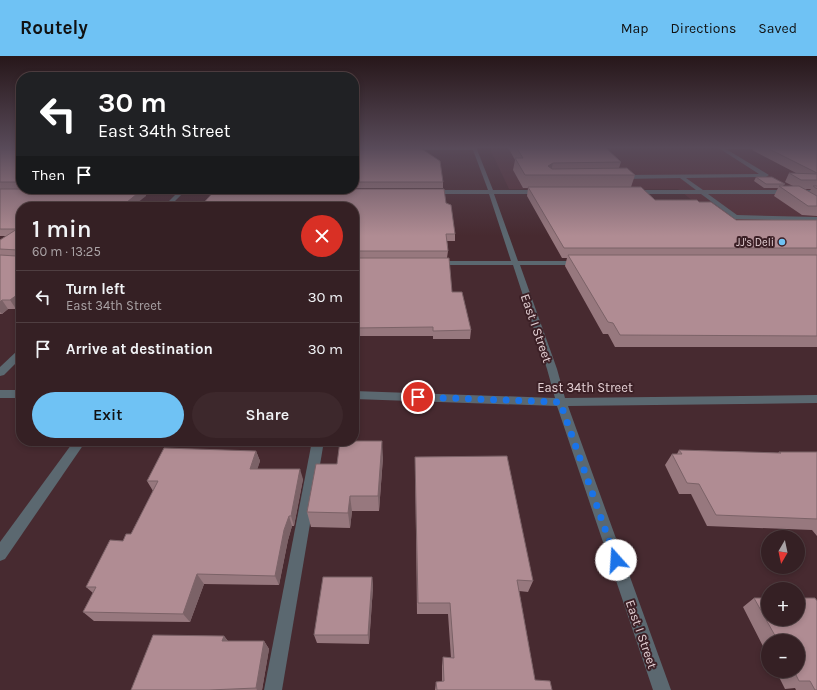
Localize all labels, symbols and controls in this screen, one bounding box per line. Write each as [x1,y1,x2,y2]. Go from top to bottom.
text: Routely [20,17,88,39]
text: Map [621,20,649,37]
text: Directions [671,20,736,37]
text: Saved [758,20,797,37]
text: 30 m [98,86,167,119]
icon: left [32,88,84,140]
text: East 34th Street [98,120,231,142]
icon: arrive [73,164,95,186]
text: Then [32,166,65,184]
text: 1 min [32,215,92,243]
button: close [301,215,343,257]
place label: JJ's Deli [736,236,774,249]
marker: JJ's Deli [777,237,787,247]
text: 60 m · 13:25 [32,244,101,259]
text: Turn left [66,280,125,298]
icon: left [32,286,54,308]
text: 30 m [308,288,343,306]
street label: East I Street [518,292,555,365]
text: East 34th Street [66,298,162,313]
icon: arrive [32,338,54,360]
text: Arrive at destination [66,340,213,358]
text: 30 m [308,340,343,358]
pin [401,380,435,414]
street label: East 34th Street [537,380,633,395]
icon: arrive [407,386,429,408]
button: Exit [32,392,184,438]
button: Share [192,392,343,438]
north arrow [761,530,805,574]
map controls [761,530,805,678]
position arrow [595,539,637,581]
button: + [761,582,805,626]
street label: East I Street [623,598,660,671]
button: − [761,634,805,678]

